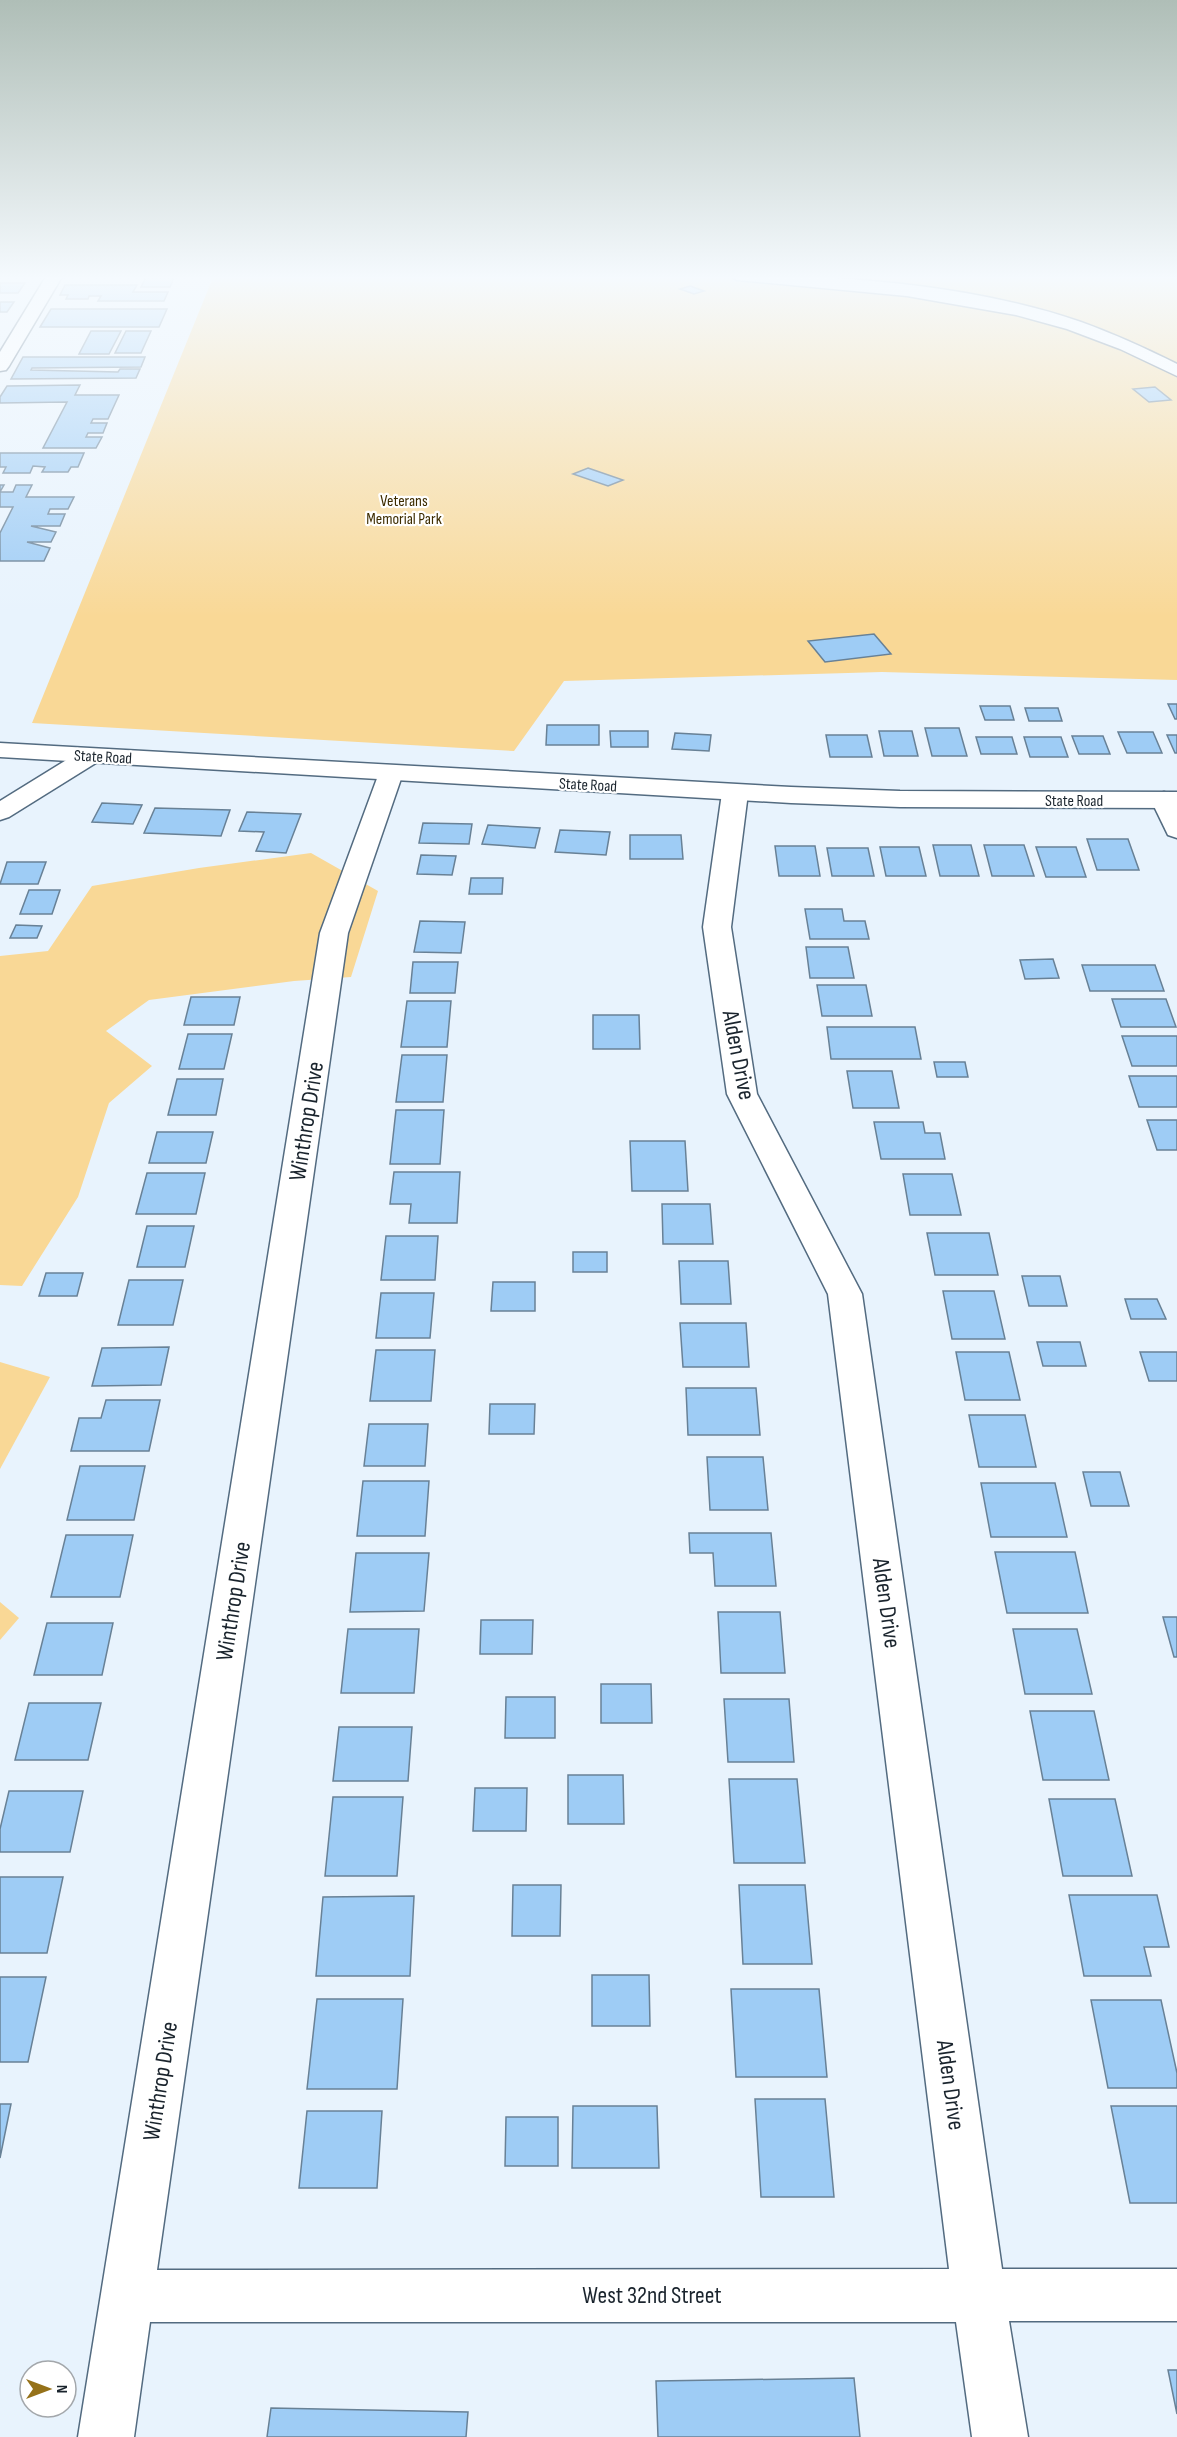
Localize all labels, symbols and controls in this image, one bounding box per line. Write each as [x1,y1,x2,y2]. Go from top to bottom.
park label: Veterans Memorial Park [366,492,442,529]
street label: State Road [73,746,132,769]
street label: State Road [558,774,617,797]
street label: State Road [1045,792,1103,811]
street label: Alden Drive [715,1007,761,1102]
street label: Winthrop Drive [283,1059,330,1183]
street label: Winthrop Drive [210,1539,257,1663]
street label: Alden Drive [866,1555,907,1650]
street label: Winthrop Drive [137,2019,184,2143]
street label: Alden Drive [930,2037,971,2132]
street label: West 32nd Street [582,2281,722,2310]
north arrow [18,2359,78,2419]
text: N [52,2385,71,2393]

